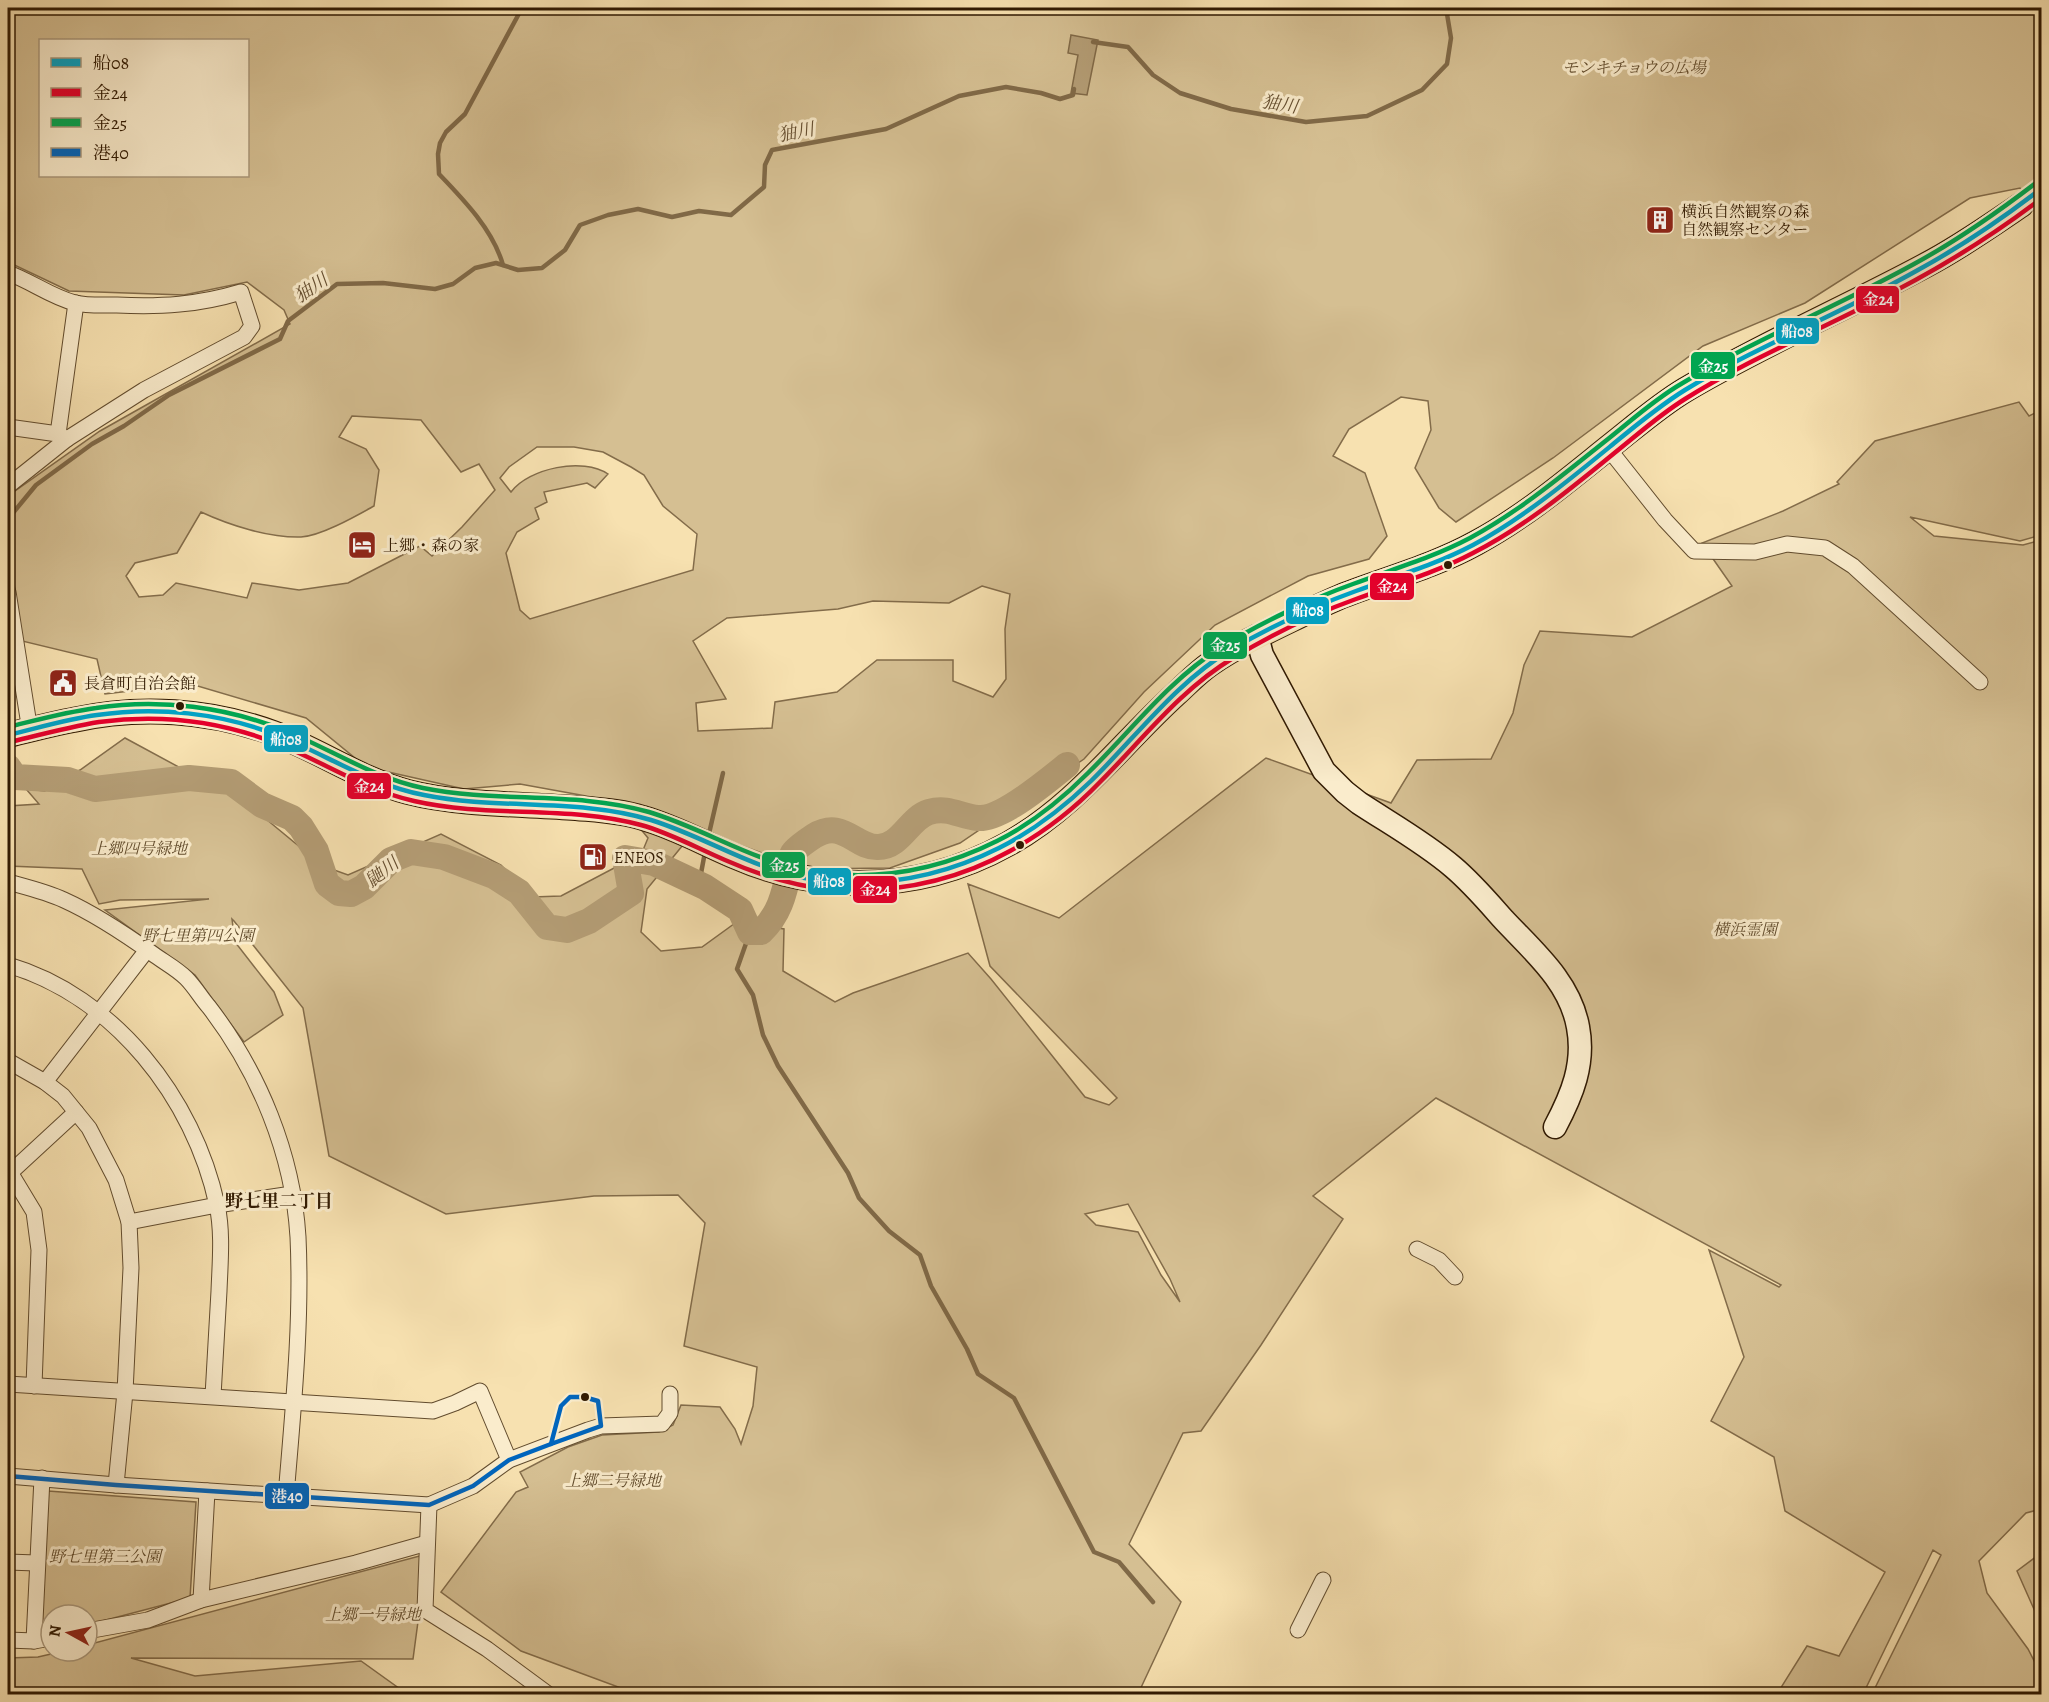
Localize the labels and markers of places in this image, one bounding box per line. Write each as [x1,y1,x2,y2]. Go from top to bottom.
place label: 横浜自然観察の森 自然観察センター [1681,201,1809,241]
building icon: 横浜自然観察の森 自然観察センター [1644,204,1676,236]
hotel icon: 上郷・森の家 [346,529,378,561]
place label: 上郷・森の家 [383,535,479,557]
unlabelled marker [1442,559,1454,571]
public building icon: 長倉町自治会館 [47,667,79,699]
place label: 長倉町自治会館 [84,673,196,695]
unlabelled marker [174,700,186,712]
unlabelled marker [1014,839,1026,851]
fuel station icon: ENEOS [577,841,609,873]
place label: ENEOS [614,847,664,869]
unlabelled marker [579,1391,591,1403]

